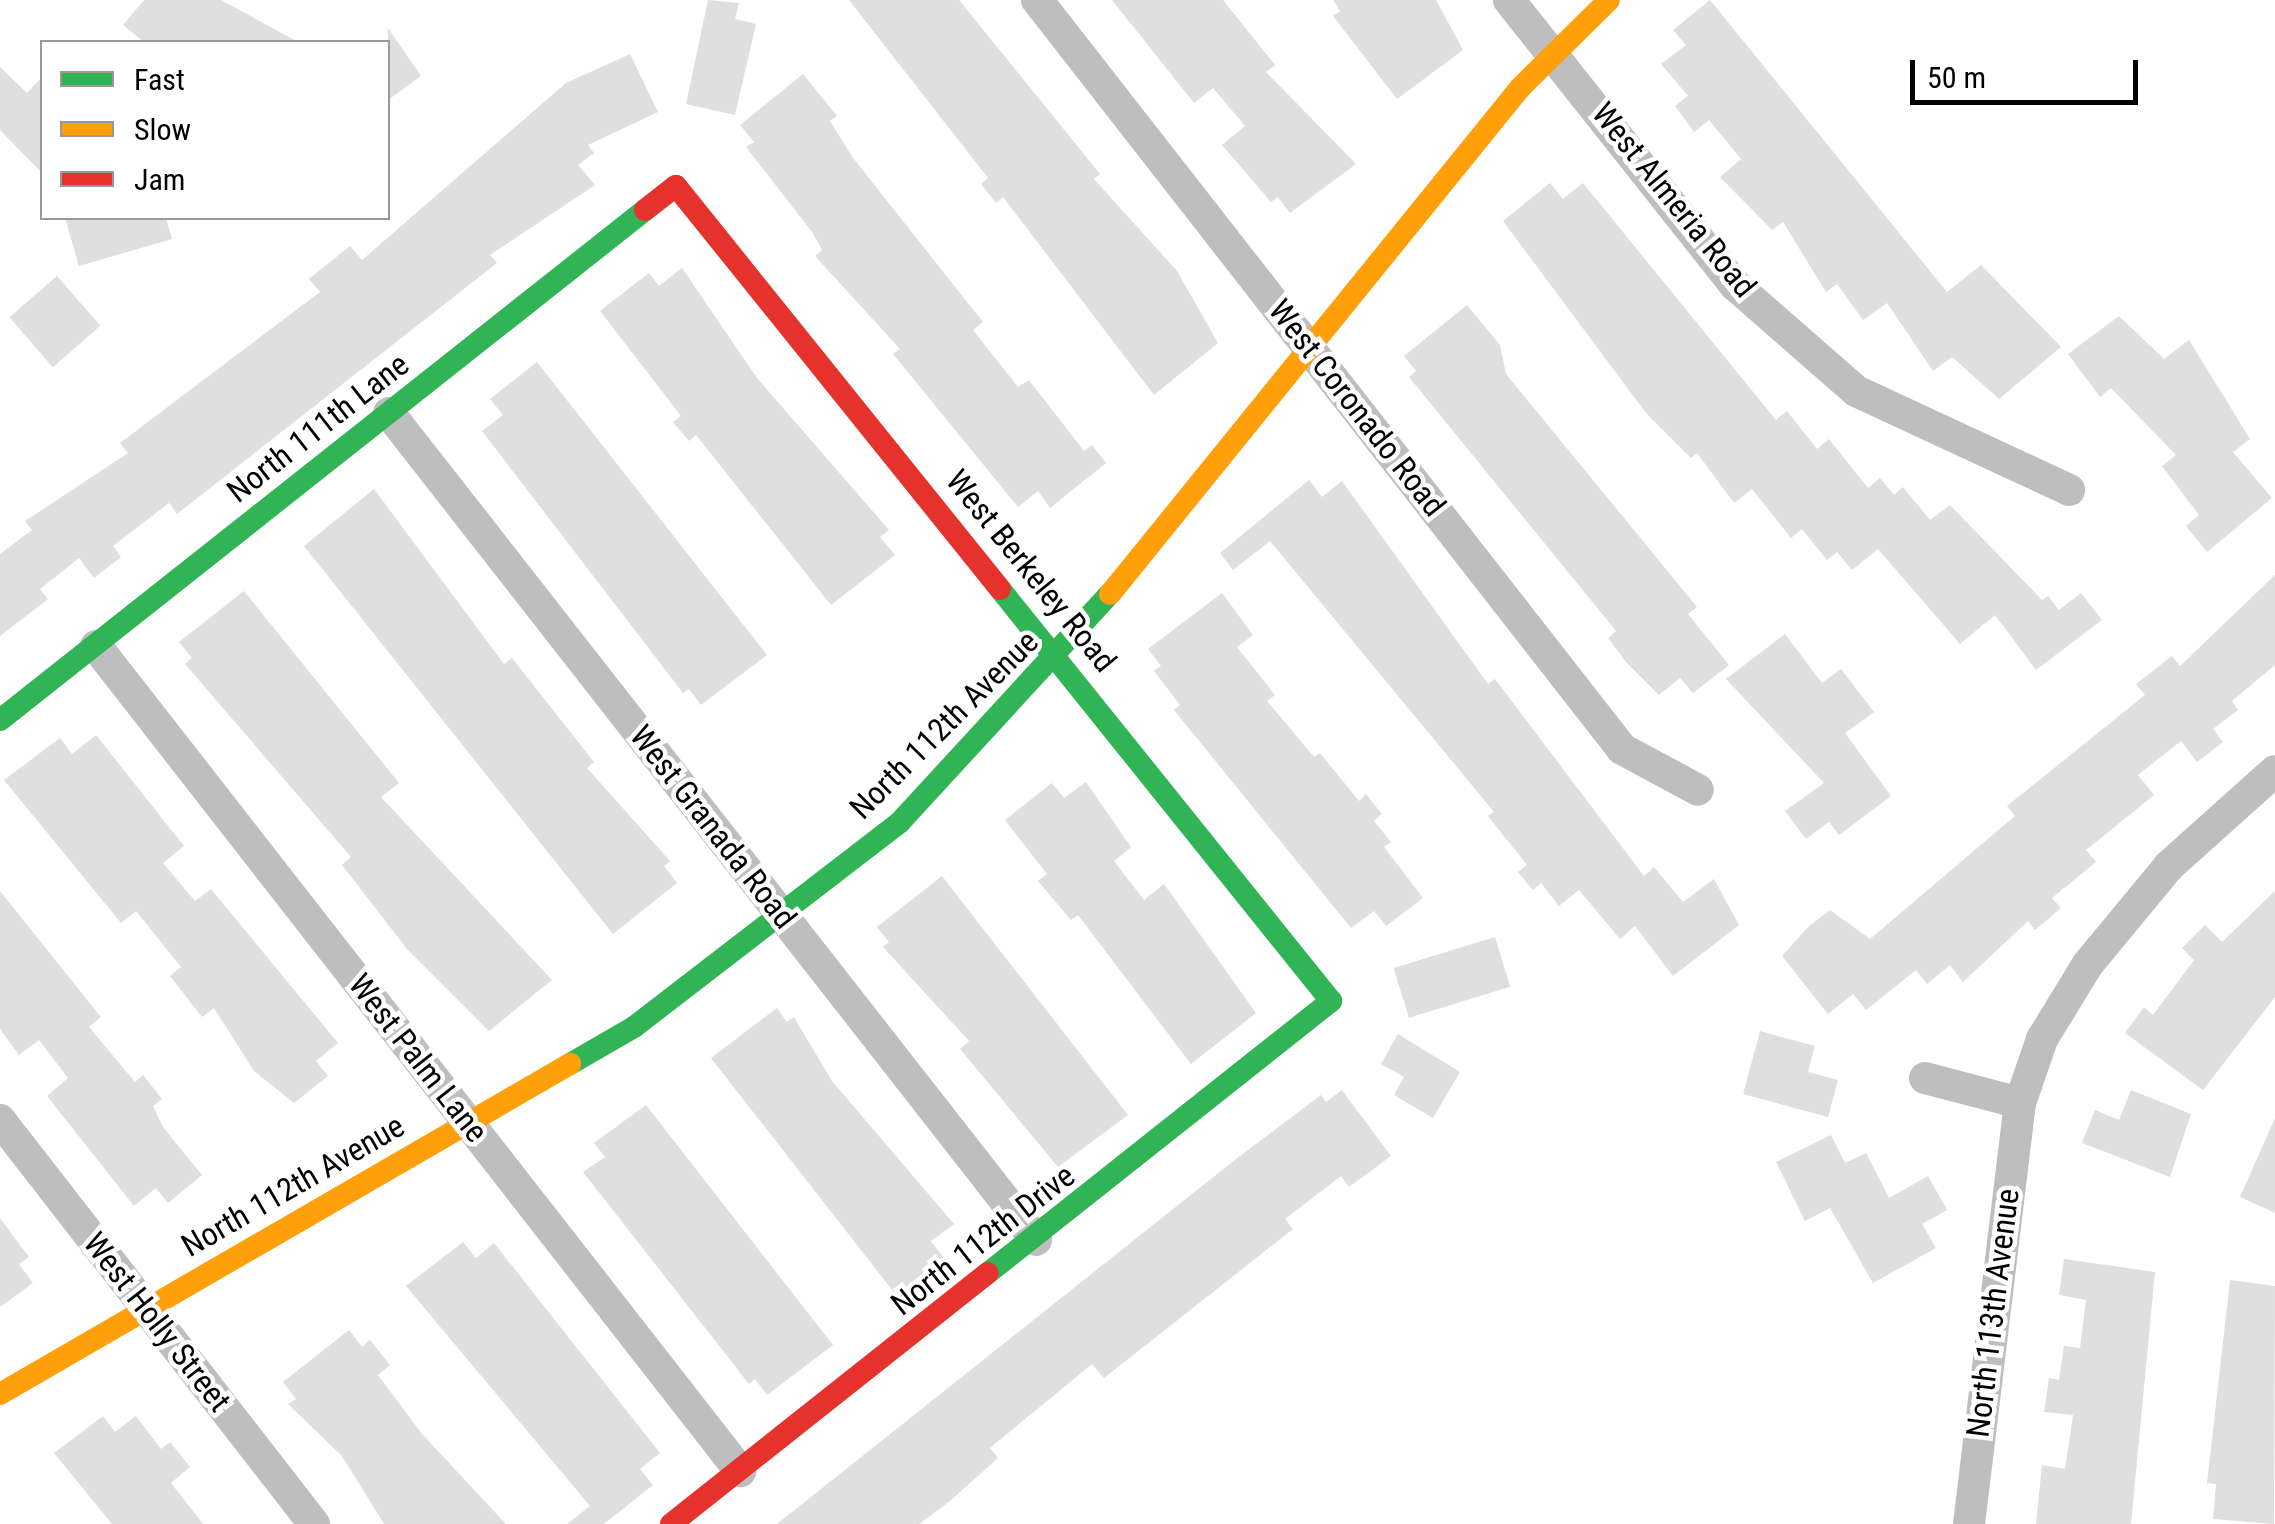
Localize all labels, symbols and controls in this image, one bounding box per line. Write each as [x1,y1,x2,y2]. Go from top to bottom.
legend [40,40,390,220]
scale bar [1915,40,2142,102]
text: 50 m [1927,60,1986,95]
text: Fast [134,62,185,97]
street label: West Almeria Road [1584,95,1764,305]
text: Slow [134,112,191,147]
text: Jam [134,162,185,197]
street label: West Coronado Road [1260,292,1454,524]
street label: North 111th Lane [220,345,416,511]
street label: West Berkeley Road [938,462,1124,680]
street label: North 112th Avenue [842,623,1046,827]
street label: West Granada Road [622,718,804,936]
street label: West Palm Lane [340,966,496,1150]
street label: North 112th Avenue [175,1107,411,1265]
street label: North 112th Drive [884,1156,1082,1324]
street label: North 113th Avenue [1959,1186,2027,1440]
street label: West Holly Street [75,1225,239,1419]

